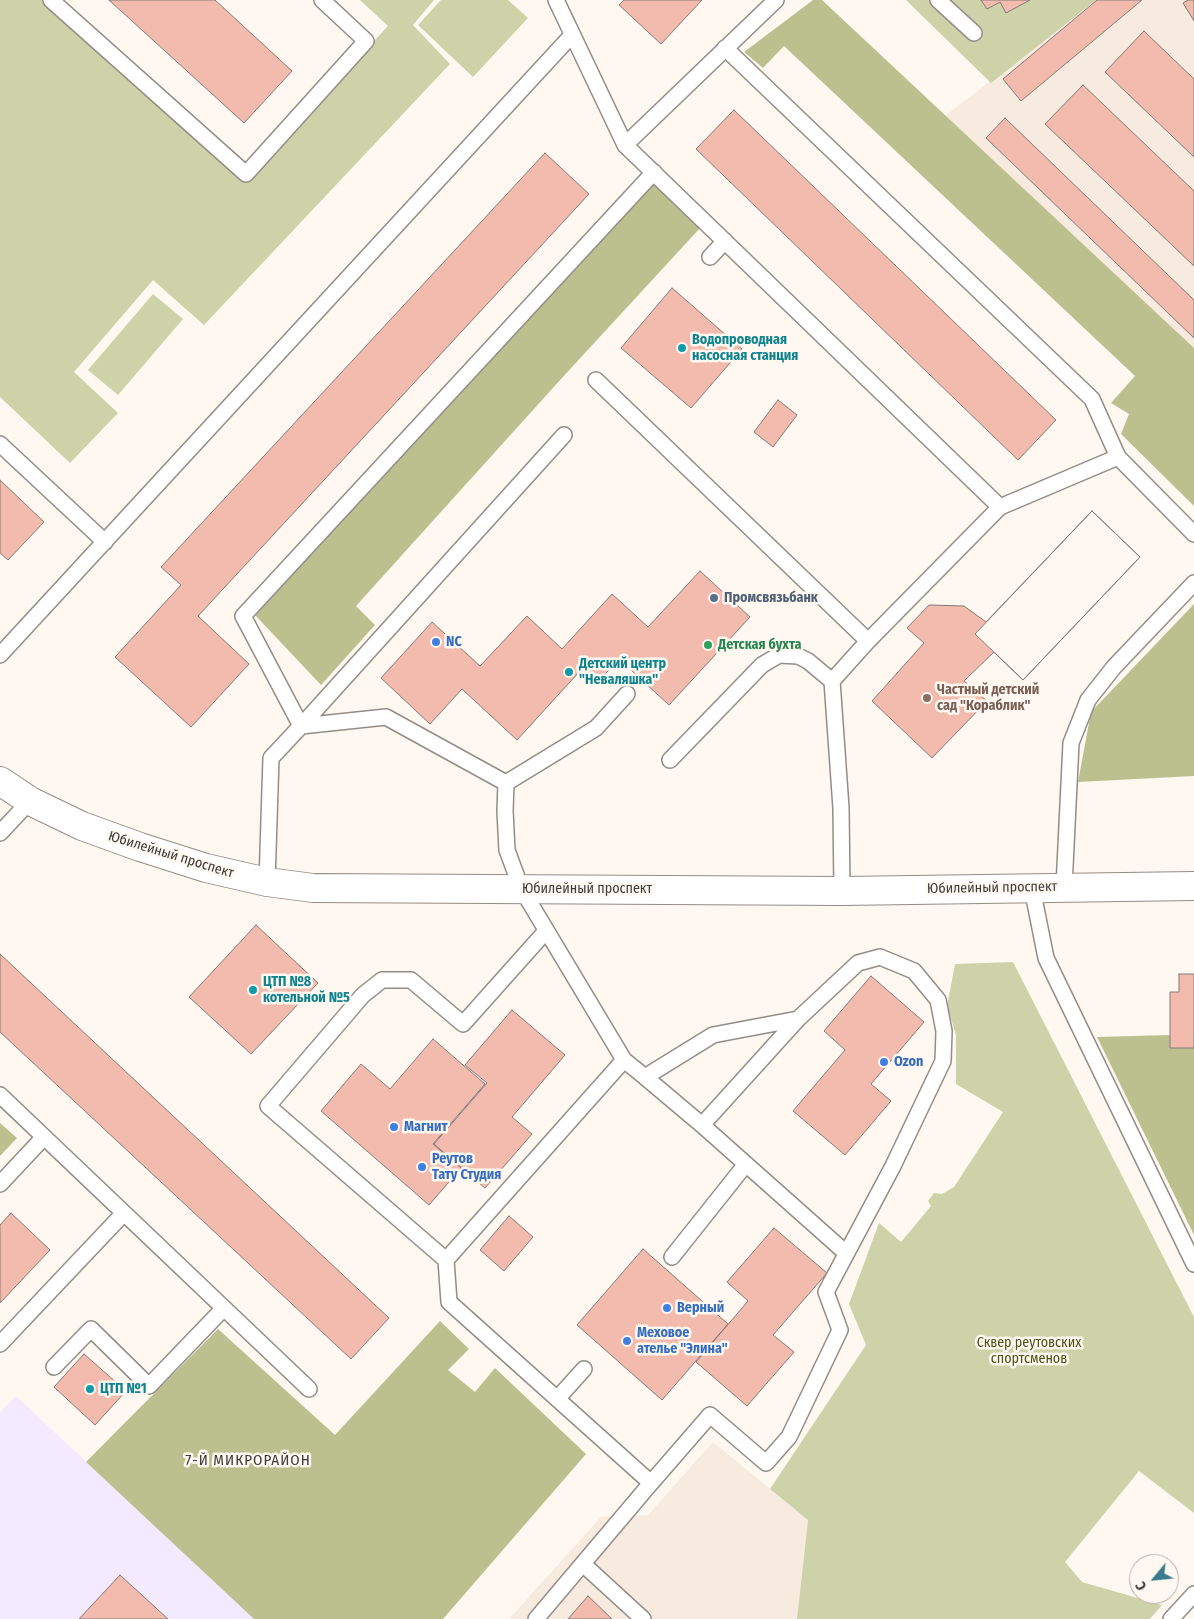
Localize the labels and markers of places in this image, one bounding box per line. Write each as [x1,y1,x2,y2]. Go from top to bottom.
place label: Водопроводная насосная станция [692,332,798,364]
marker: Водопроводная насосная станция [676,342,688,354]
place label: Промсвязьбанк [724,590,818,606]
marker: Промсвязьбанк [708,592,720,604]
place label: NC [446,634,462,650]
marker: NC [430,636,442,648]
place label: Детская бухта [718,637,801,653]
marker: Детская бухта [702,639,714,651]
place label: Детский центр "Неваляшка" [579,656,666,689]
marker: Детский центр "Неваляшка" [563,666,575,678]
place label: Частный детский сад "Кораблик" [937,682,1039,714]
marker: Частный детский сад "Кораблик" [921,692,933,704]
place label: ЦТП №8 котельной №5 [263,974,350,1006]
marker: ЦТП №8 котельной №5 [247,984,259,996]
place label: Ozon [894,1054,923,1070]
marker: Ozon [878,1056,890,1068]
place label: Магнит [404,1119,447,1135]
marker: Магнит [388,1121,400,1133]
place label: Реутов Тату Студия [432,1151,501,1184]
marker: Реутов Тату Студия [416,1161,428,1173]
place label: Верный [677,1300,724,1316]
marker: Верный [661,1302,673,1314]
place label: Меховое ателье "Элина" [637,1325,728,1358]
marker: Меховое ателье "Элина" [621,1335,633,1347]
place label: ЦТП №1 [100,1381,147,1397]
marker: ЦТП №1 [84,1383,96,1395]

